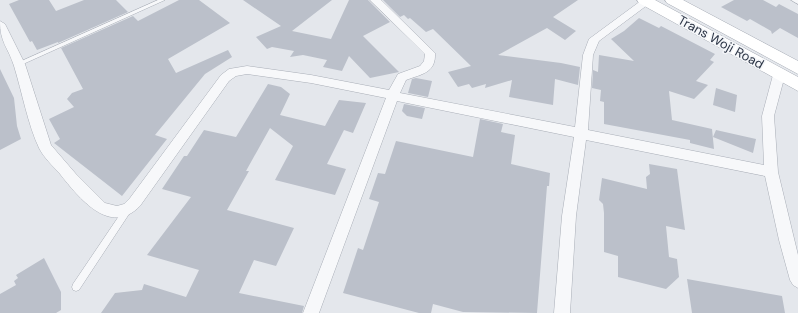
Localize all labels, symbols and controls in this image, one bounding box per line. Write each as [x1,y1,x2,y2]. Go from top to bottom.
street label: Trans Woji Road [675,11,767,73]

